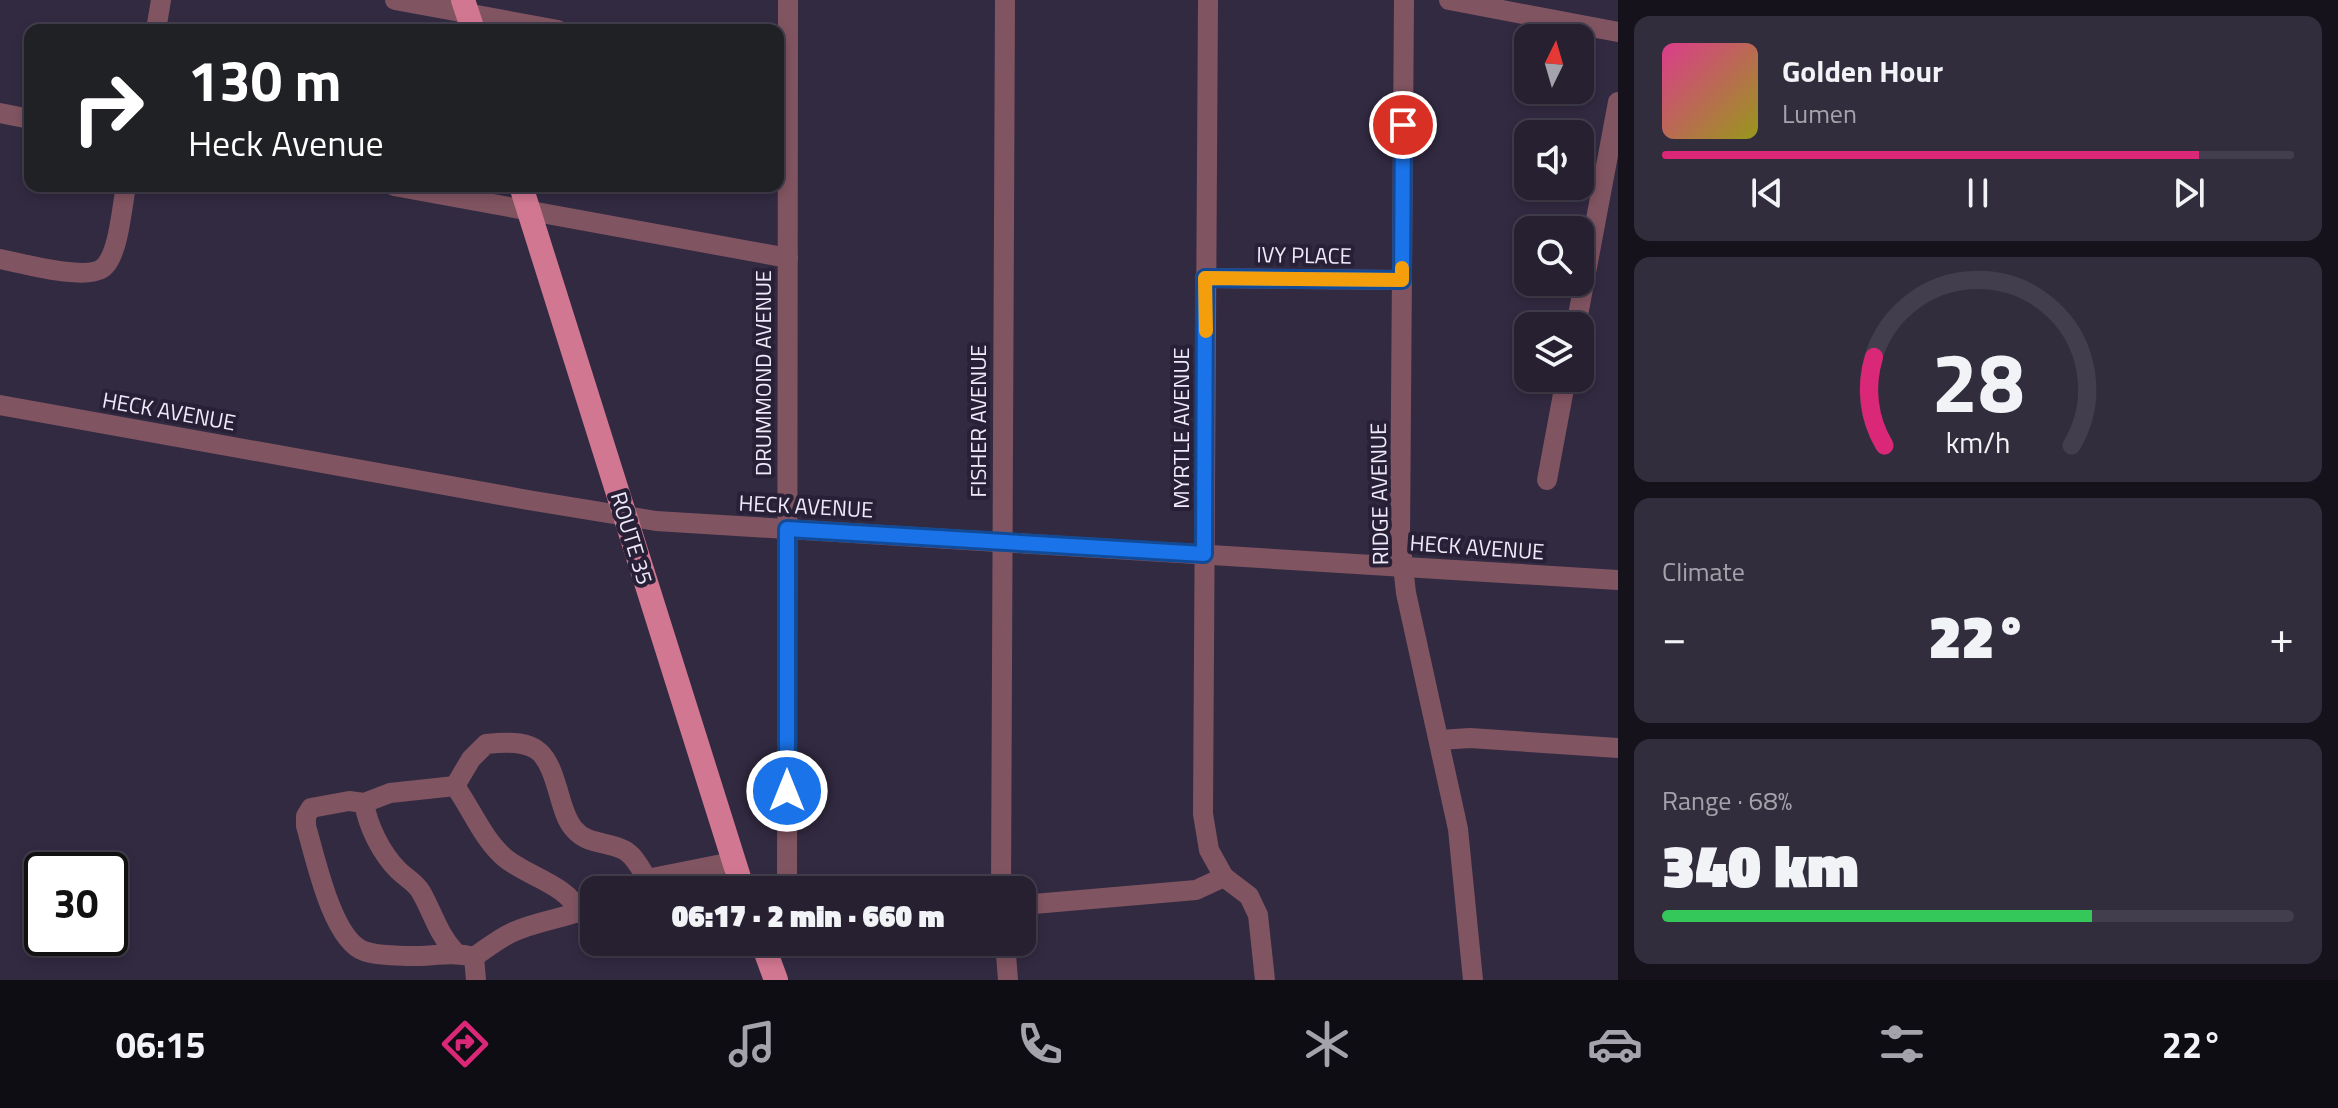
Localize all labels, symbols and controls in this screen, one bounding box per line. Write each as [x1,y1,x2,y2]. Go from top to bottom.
north arrow [1514,24,1594,104]
map controls [1514,24,1594,392]
text: 130 m [188,38,341,123]
text: Golden Hour [1782,48,1943,94]
icon: right [56,56,160,160]
pin [1369,91,1437,159]
text: Lumen [1782,94,1857,133]
icon: arrive [1381,103,1425,147]
text: Heck Avenue [188,115,384,170]
button: sound [1514,120,1594,200]
icon: previous [1745,171,1789,215]
icon: pause [1956,171,2000,215]
icon: next [2167,171,2211,215]
button: search [1514,216,1594,296]
street label: IVY PLACE [1256,237,1352,273]
street label: DRUMMOND AVENUE [746,270,780,476]
button: layers [1514,312,1594,392]
text: 28 [1931,317,2025,443]
street label: FISHER AVENUE [961,345,995,498]
street label: MYRTLE AVENUE [1164,347,1198,509]
street label: HECK AVENUE [100,383,238,439]
text: km/h [1946,421,2010,464]
street label: RIDGE AVENUE [1361,423,1397,565]
street label: HECK AVENUE [738,485,874,527]
street label: ROUTE 35 [602,487,662,589]
street label: HECK AVENUE [1409,525,1545,569]
text: Climate [1662,552,1745,591]
text: 22° [1929,590,2028,681]
text: − [1662,603,1687,670]
text: + [2269,603,2294,670]
position arrow [745,749,829,833]
text: Range · 68% [1662,781,1792,820]
text: 340 km [1662,819,1859,910]
speed limit sign: 30 [24,852,128,956]
text: 06:17 · 2 min · 660 m [672,893,944,939]
icon: directions [437,1016,493,1072]
icon: music [724,1016,780,1072]
icon: phone [1012,1016,1068,1072]
icon: climate [1299,1016,1355,1072]
icon: car [1587,1016,1643,1072]
icon: filters [1874,1016,1930,1072]
text: 06:15 [116,1017,206,1072]
text: 22° [2162,1017,2222,1072]

